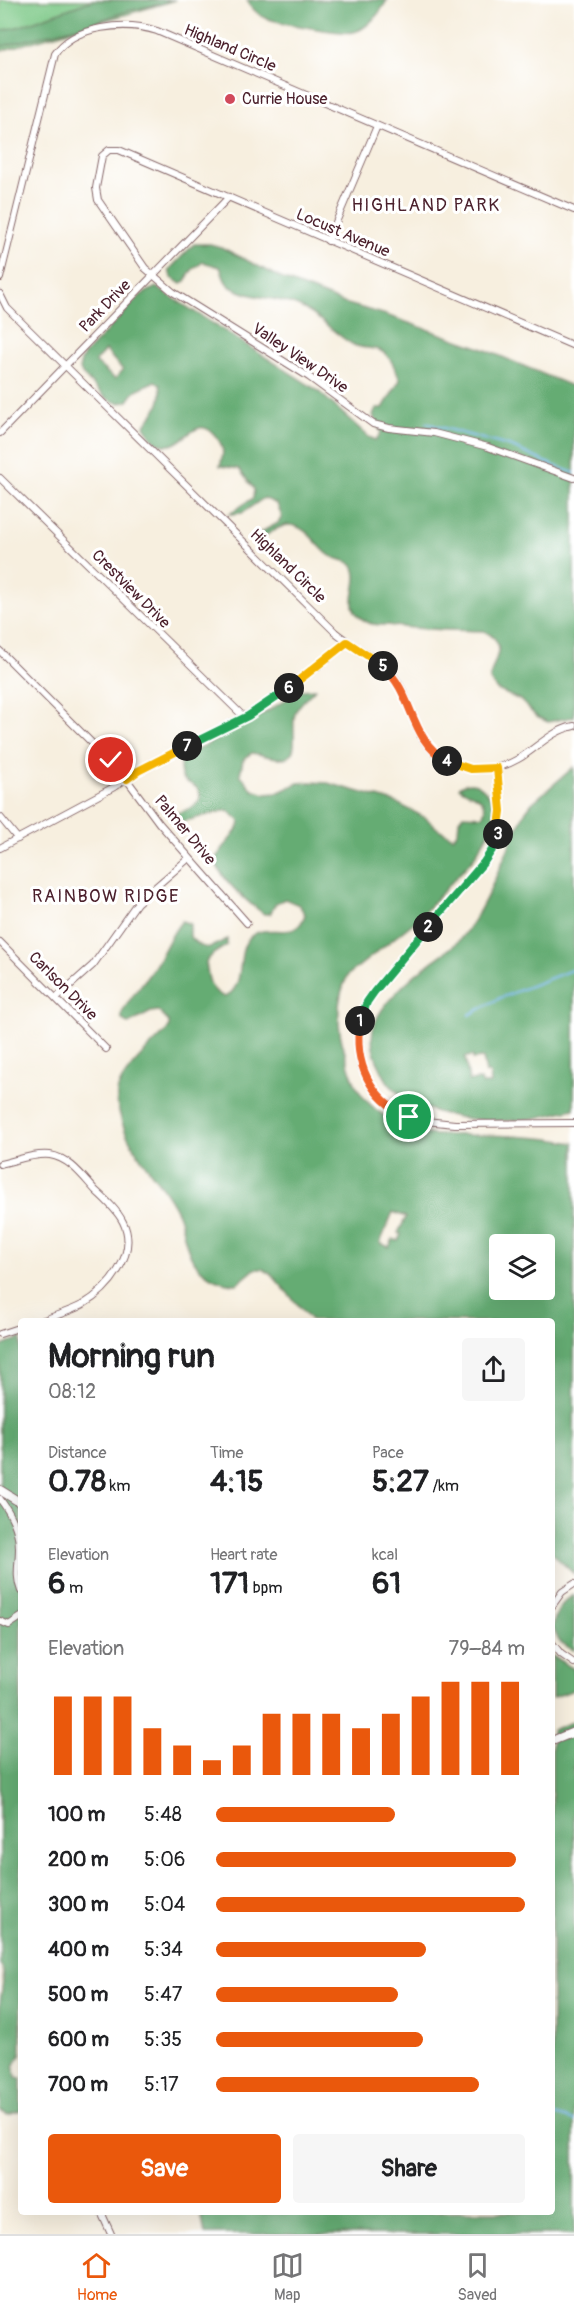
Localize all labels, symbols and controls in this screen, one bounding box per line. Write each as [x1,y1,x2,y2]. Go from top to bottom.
street label: Highland Circle [181,20,279,76]
place label: Currie House [242,89,327,109]
marker: Currie House [223,92,237,106]
district label: HIGHLAND PARK [351,194,501,217]
street label: Locust Avenue [293,204,393,262]
street label: Park Drive [75,275,135,337]
street label: Valley View Drive [248,319,352,398]
street label: Highland Circle [246,525,330,607]
street label: Crestview Drive [87,545,175,633]
pin: 5 [368,651,398,681]
text: 5 [379,656,387,676]
pin: 6 [274,673,304,703]
text: 6 [284,678,294,698]
pin: 7 [172,731,202,761]
pin [85,734,136,785]
text: 7 [183,736,191,756]
icon: check [94,743,127,776]
pin: 4 [432,746,462,776]
text: 4 [442,751,452,771]
street label: Palmer Drive [150,791,220,869]
pin: 3 [483,819,513,849]
text: 3 [494,824,502,844]
district label: RAINBOW RIDGE [32,885,180,908]
pin: 2 [413,912,443,942]
text: 2 [424,917,432,937]
street label: Carlson Drive [24,947,102,1025]
pin: 1 [345,1006,375,1036]
text: 1 [357,1011,363,1031]
pin [383,1091,434,1142]
icon: arrive [392,1100,425,1133]
map controls [489,1234,555,1300]
button: layers [489,1234,555,1300]
text: Morning run [48,1336,215,1377]
button: share [462,1338,525,1401]
text: 08:12 [48,1379,96,1404]
text: Distance [48,1443,107,1463]
text: Time [210,1443,243,1463]
text: Pace [372,1443,404,1463]
text: 0.78 [48,1463,106,1500]
text: 4:15 [210,1463,263,1500]
text: 5:27 [372,1463,429,1500]
text: km [106,1476,130,1496]
text: /km [429,1476,459,1496]
text: Elevation [48,1545,109,1565]
text: Heart rate [210,1545,277,1565]
text: kcal [372,1545,398,1565]
text: 6 [48,1565,65,1602]
text: 171 [210,1565,249,1602]
text: 61 [372,1565,401,1602]
text: m [65,1578,83,1598]
text: bpm [249,1578,282,1598]
text: Elevation [48,1636,124,1661]
text: 79–84 m [449,1636,525,1661]
text: 100 m [48,1802,105,1827]
text: 5:48 [144,1802,182,1827]
text: 200 m [48,1847,109,1872]
text: 5:06 [144,1847,185,1872]
text: 300 m [48,1892,109,1917]
text: 5:04 [144,1892,185,1917]
text: 400 m [48,1937,109,1962]
text: 5:34 [144,1937,183,1962]
text: 500 m [48,1982,108,2007]
text: 5:47 [144,1982,182,2007]
text: 600 m [48,2027,109,2052]
text: 5:35 [144,2027,182,2052]
text: 700 m [48,2072,108,2097]
text: 5:17 [144,2072,179,2097]
button: Save [48,2134,281,2203]
button: Share [293,2134,525,2203]
tab: Home [77,2249,117,2305]
tab: Map [271,2249,304,2305]
tab: Saved [457,2249,497,2305]

